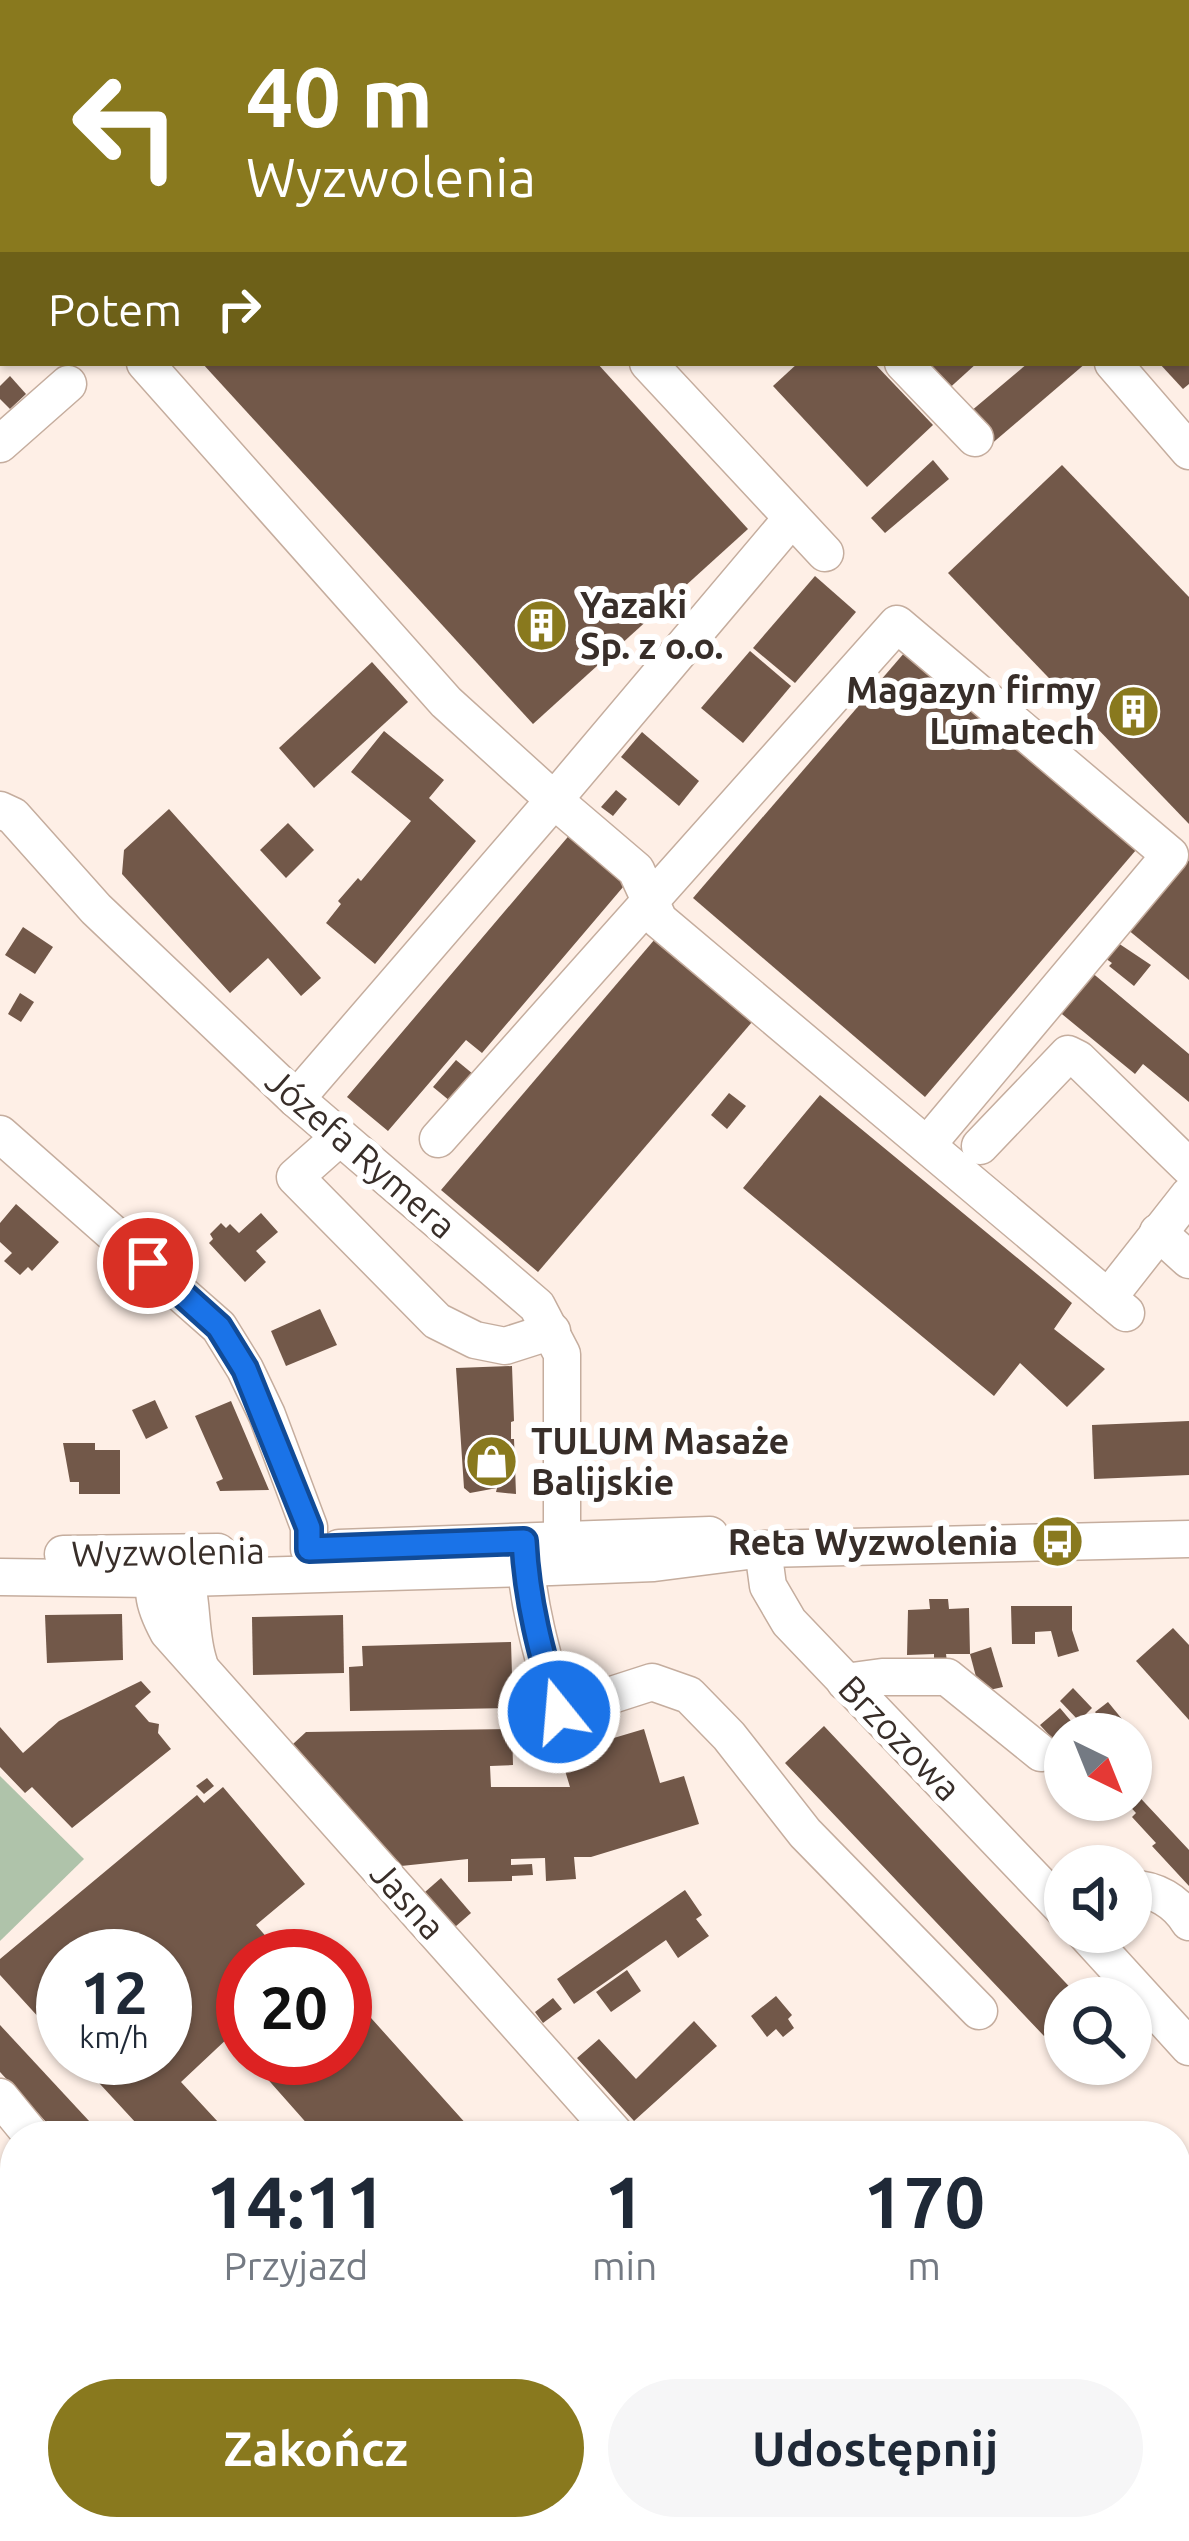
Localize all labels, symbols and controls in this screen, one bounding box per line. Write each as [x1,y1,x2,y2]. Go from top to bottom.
icon: left [48,48,204,204]
text: 40 m [246,49,433,143]
text: Wyzwolenia [246,147,536,207]
icon: right [206,276,272,342]
text: Potem [48,284,182,335]
place label: Yazaki Sp. z o.o. [580,584,723,666]
building icon: Yazaki Sp. z o.o. [513,598,569,654]
place label: Magazyn firmy Lumatech [846,669,1095,751]
building icon: Magazyn firmy Lumatech [1106,683,1162,739]
street label: Józefa Rymera [258,1059,465,1246]
pin [97,1212,199,1314]
icon: arrive [115,1230,181,1296]
place label: TULUM Masaże Balijskie [531,1420,789,1502]
shop icon: TULUM Masaże Balijskie [464,1434,520,1490]
bus stop icon: Reta Wyzwolenia [1029,1514,1085,1570]
place label: Reta Wyzwolenia [728,1521,1018,1562]
street label: Wyzwolenia [71,1529,265,1574]
position arrow [496,1649,622,1775]
street label: Brzozowa [831,1667,970,1808]
north arrow [1044,1713,1152,1821]
map controls [1044,1713,1152,2085]
button: sound [1044,1845,1152,1953]
street label: Jasna [363,1852,454,1947]
speed limit sign: 20 [216,1929,372,2085]
text: 12 [80,1958,148,2025]
button: search [1044,1977,1152,2085]
text: km/h [79,2020,149,2054]
text: 14:11 [206,2161,386,2242]
text: 1 [604,2161,645,2242]
text: 170 [863,2161,985,2242]
text: Przyjazd [224,2244,368,2287]
text: min [592,2244,657,2287]
text: m [907,2244,941,2287]
button: Zakończ [48,2379,584,2517]
button: Udostępnij [608,2379,1143,2517]

